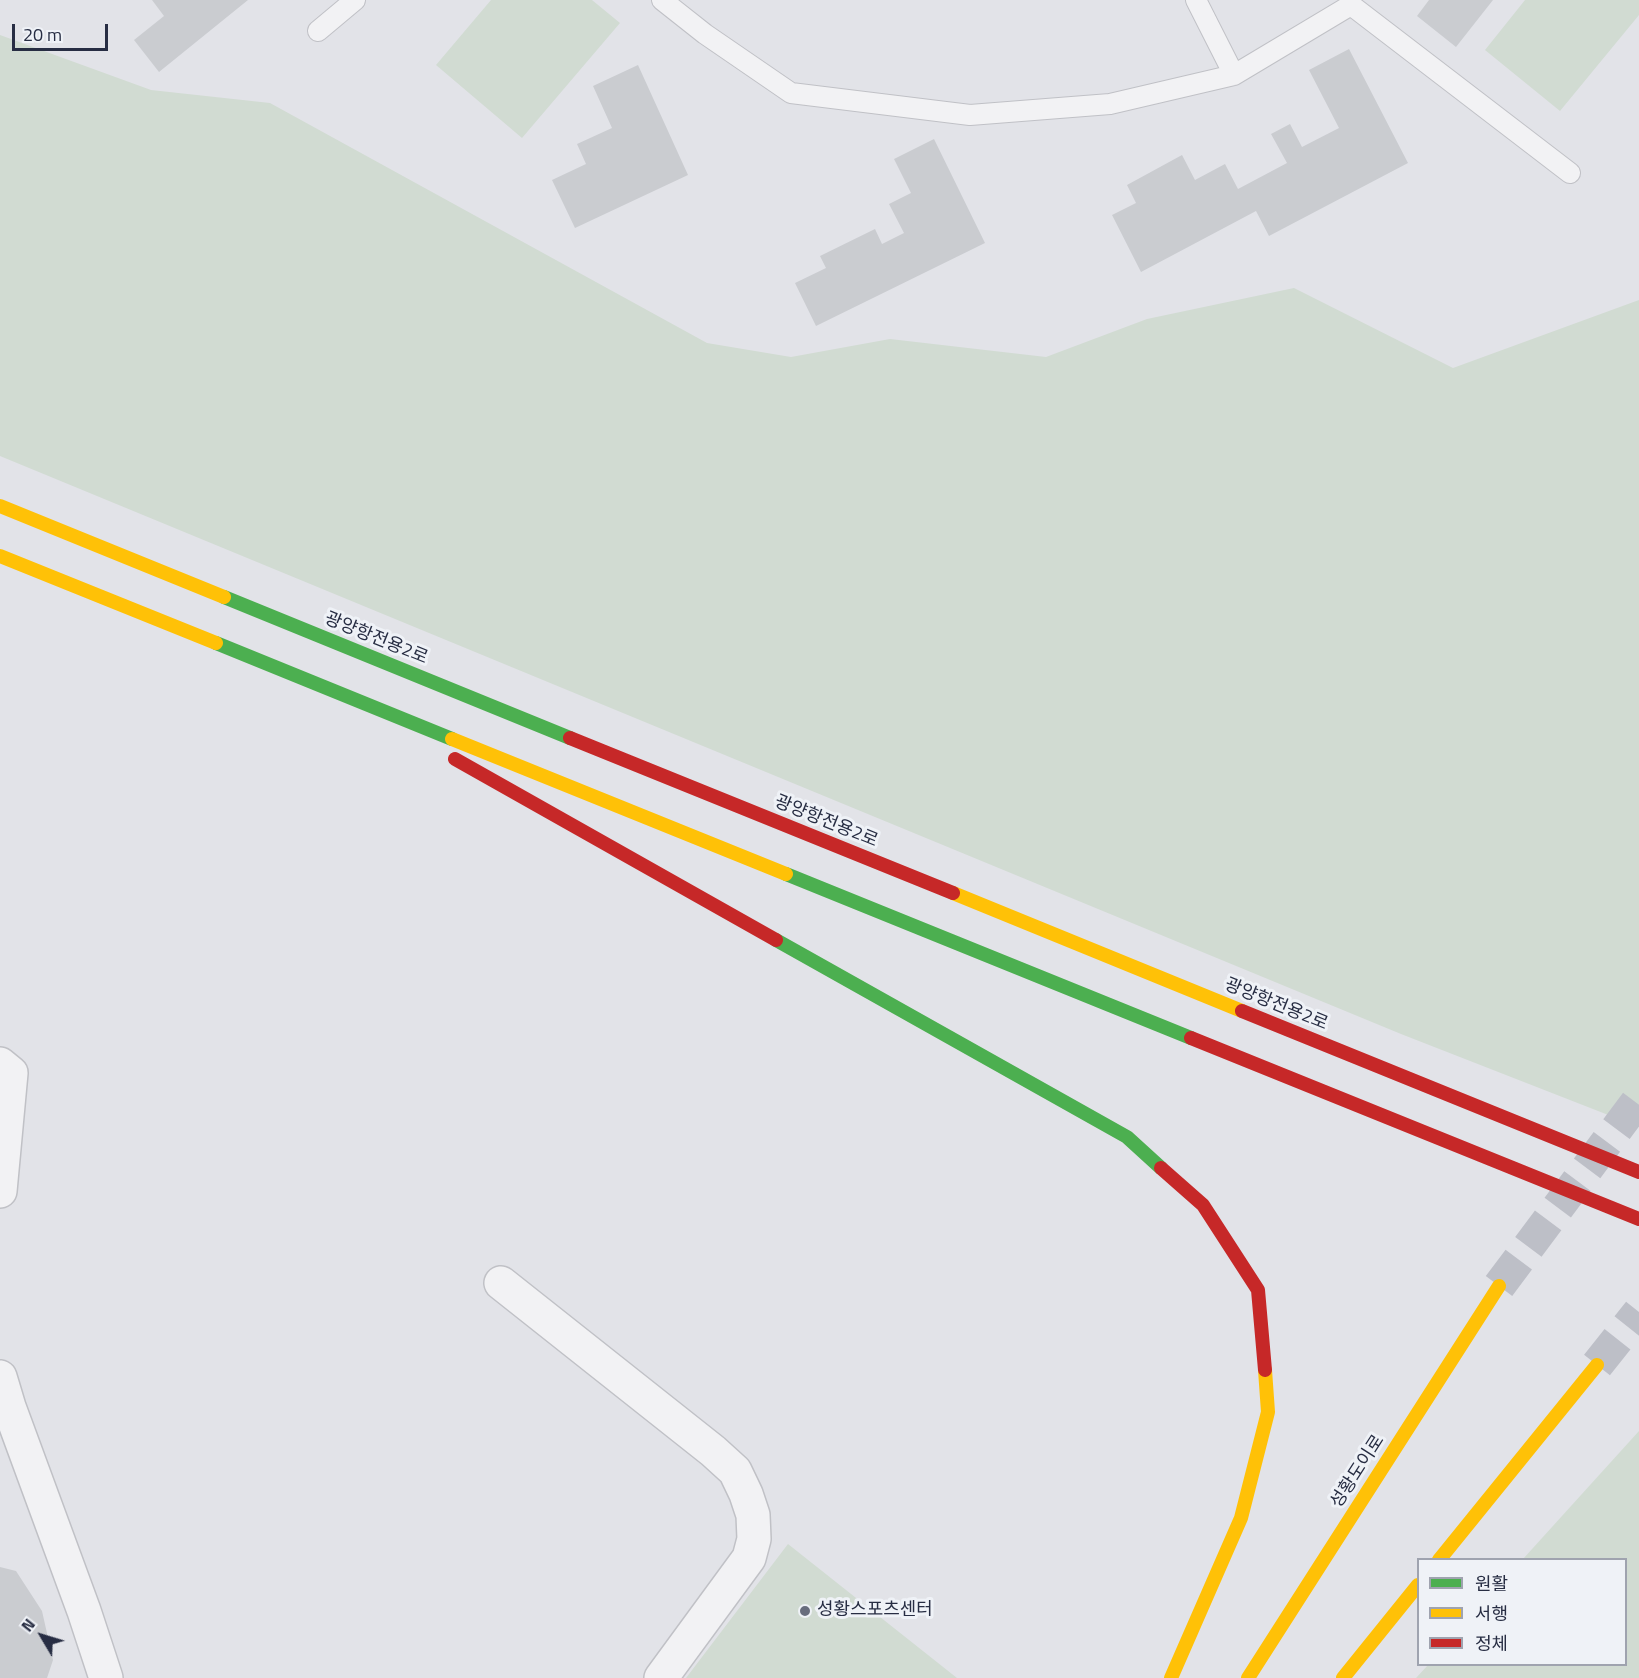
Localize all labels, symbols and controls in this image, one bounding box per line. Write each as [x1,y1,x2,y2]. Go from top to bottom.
scale bar [15,12,111,50]
text: 20 m [23,21,62,48]
street label: 광양항전용2로 [321,608,431,670]
street label: 광양항전용2로 [771,791,881,853]
street label: 광양항전용2로 [1221,974,1331,1036]
street label: 성황도이로 [1326,1431,1390,1513]
legend [1417,1558,1627,1666]
text: 원활 [1475,1570,1508,1597]
place label: 성황스포츠센터 [817,1600,933,1622]
text: 서행 [1475,1600,1508,1627]
marker: 성황스포츠센터 [798,1604,812,1618]
north arrow [12,1606,72,1666]
text: N [15,1613,41,1637]
text: 정체 [1475,1630,1508,1657]

